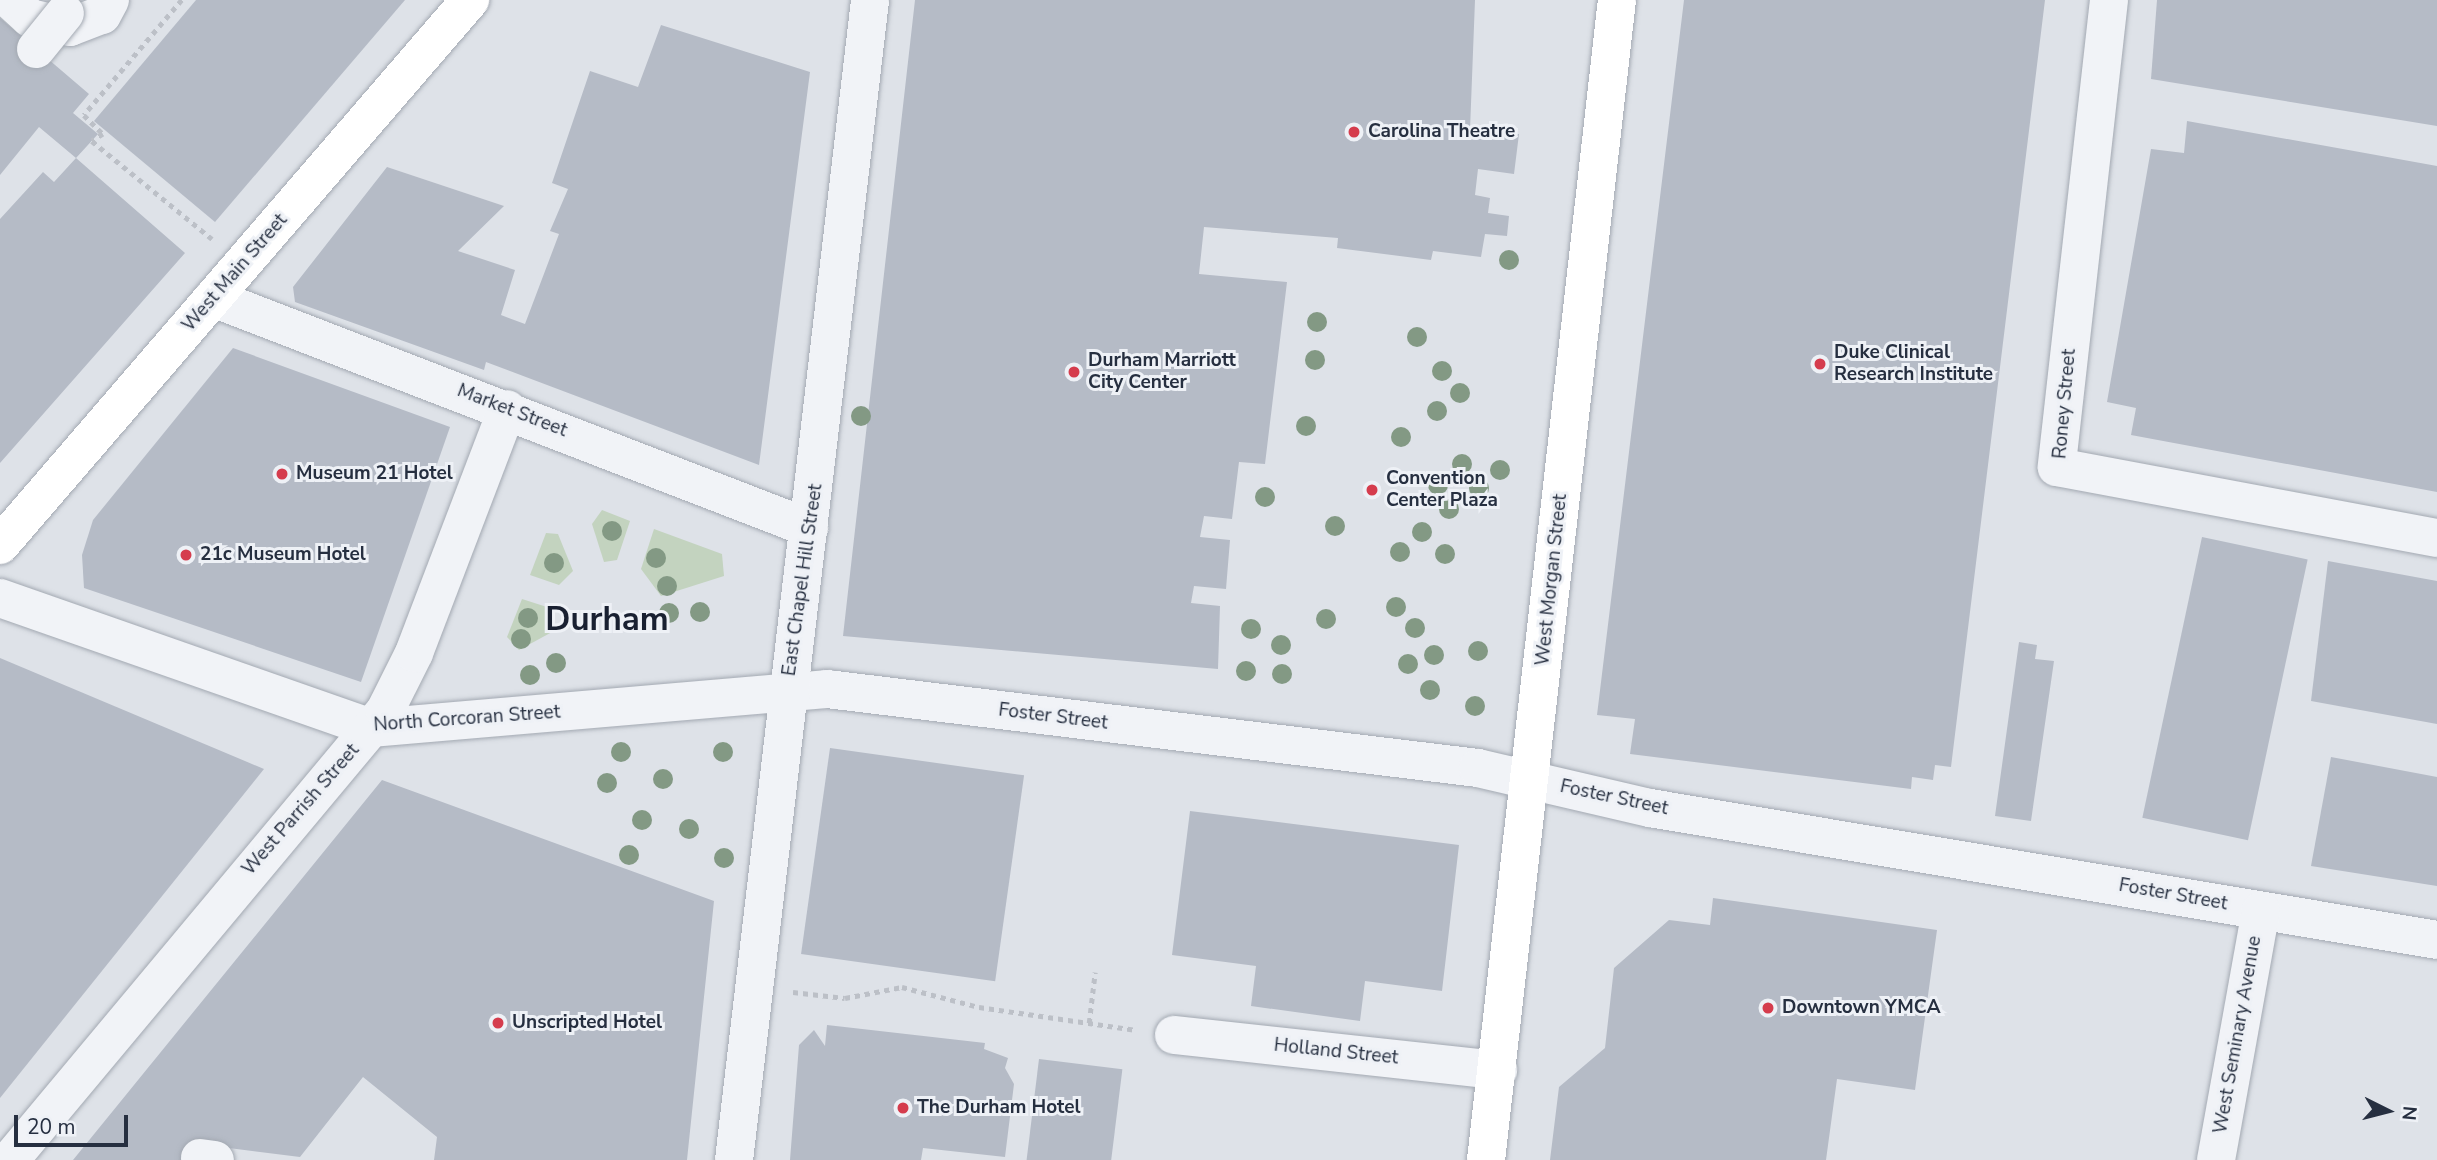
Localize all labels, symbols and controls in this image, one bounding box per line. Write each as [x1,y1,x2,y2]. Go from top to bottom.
place label: Carolina Theatre [1368,121,1515,143]
marker: Carolina Theatre [1346,124,1362,140]
street label: West Main Street [178,209,292,337]
place label: Duke Clinical Research Institute [1834,342,1993,386]
street label: Roney Street [2049,348,2081,460]
place label: Durham Marriott City Center [1088,350,1236,394]
marker: Duke Clinical Research Institute [1812,356,1828,372]
marker: Durham Marriott City Center [1066,364,1082,380]
street label: Market Street [454,380,570,442]
place label: Museum 21 Hotel [296,463,453,485]
marker: Museum 21 Hotel [274,466,290,482]
place label: Convention Center Plaza [1386,468,1498,512]
street label: East Chapel Hill Street [778,482,828,678]
marker: Convention Center Plaza [1364,482,1380,498]
street label: West Morgan Street [1532,493,1572,667]
place label: 21c Museum Hotel [200,544,366,566]
marker: 21c Museum Hotel [178,547,194,563]
district label: Durham [545,600,669,640]
street label: Foster Street [997,699,1109,735]
street label: North Corcoran Street [373,701,561,737]
street label: West Parrish Street [238,740,364,880]
street label: Foster Street [1558,775,1670,821]
street label: Foster Street [2117,874,2229,916]
street label: West Seminary Avenue [2209,934,2267,1136]
place label: Downtown YMCA [1782,997,1941,1019]
marker: Downtown YMCA [1760,1000,1776,1016]
place label: Unscripted Hotel [512,1012,662,1034]
marker: Unscripted Hotel [490,1015,506,1031]
street label: Holland Street [1273,1034,1399,1070]
north arrow [2353,1076,2423,1146]
place label: The Durham Hotel [917,1097,1081,1119]
scale bar [18,1100,131,1144]
marker: The Durham Hotel [895,1100,911,1116]
text: N [2395,1105,2423,1122]
text: 20 m [27,1113,76,1141]

